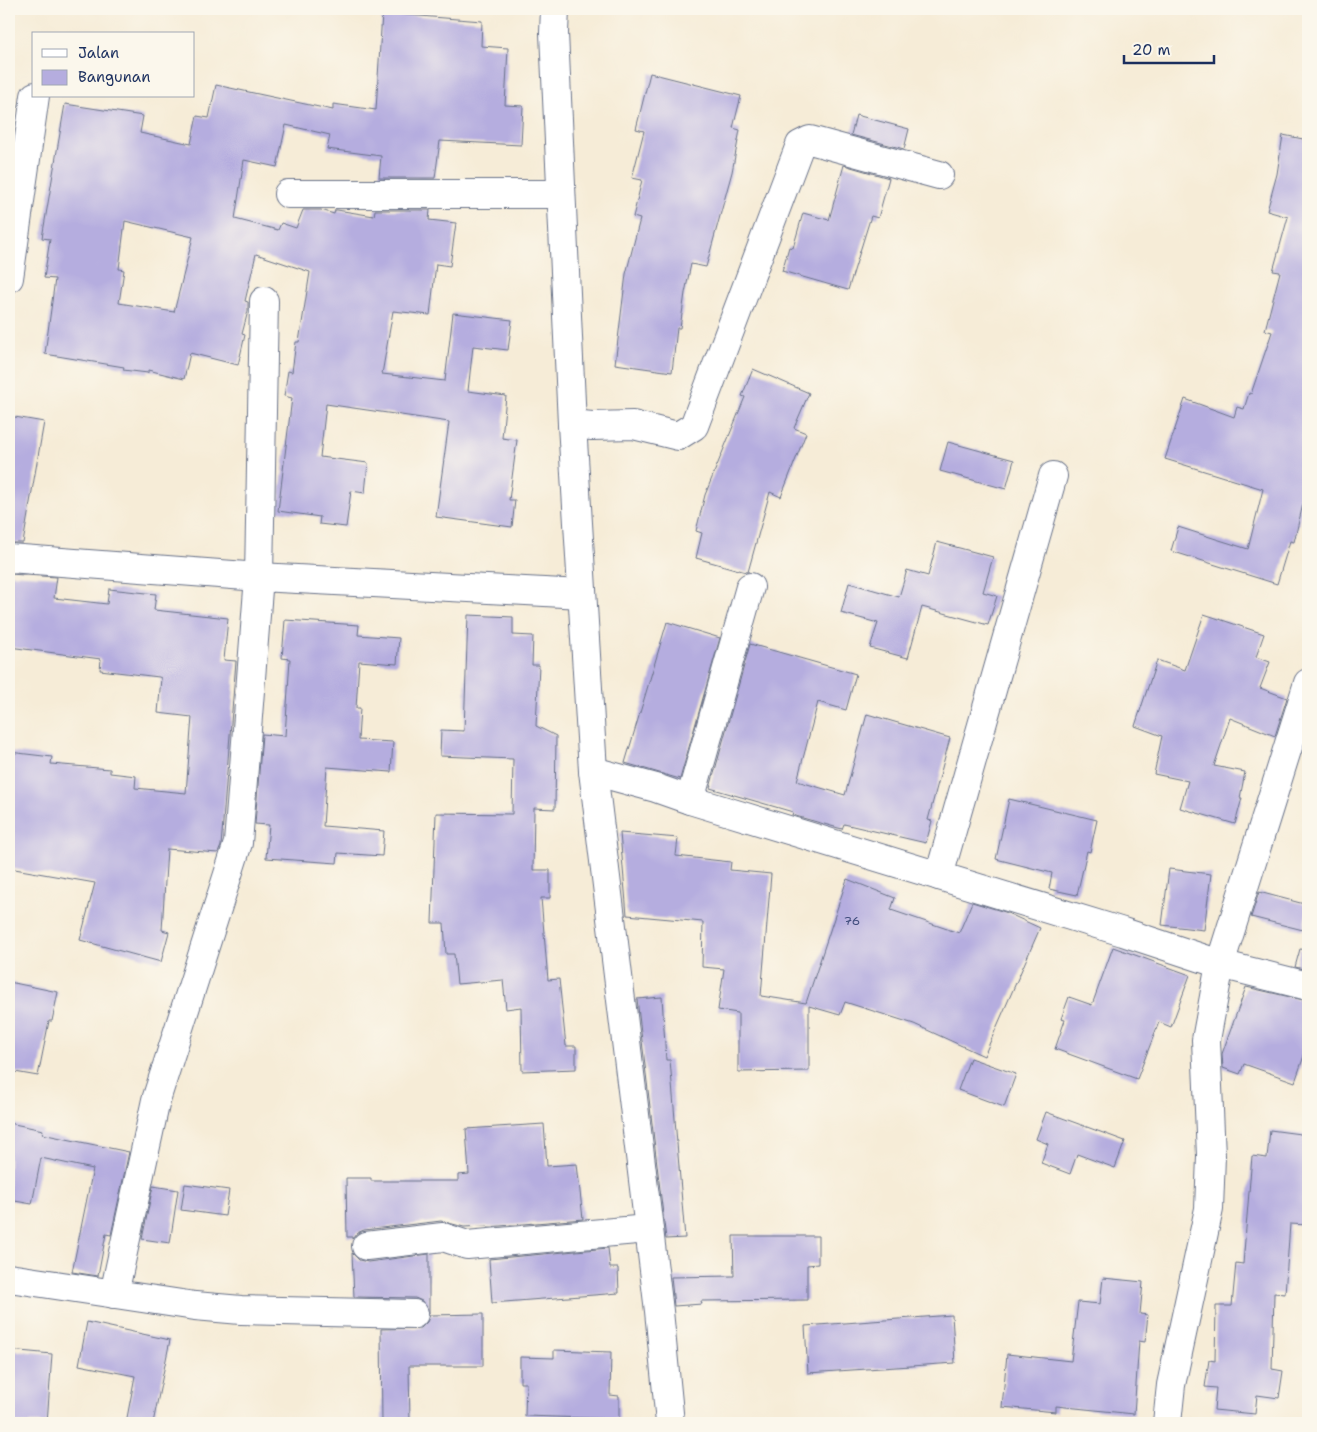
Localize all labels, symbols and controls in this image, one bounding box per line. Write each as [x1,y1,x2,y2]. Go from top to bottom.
legend [32,32,195,98]
scale bar [1124,32,1214,64]
text: 20 m [1132,40,1171,60]
text: Jalan [78,43,119,63]
text: Bangunan [78,67,150,87]
house number: 76 [844,913,860,929]

